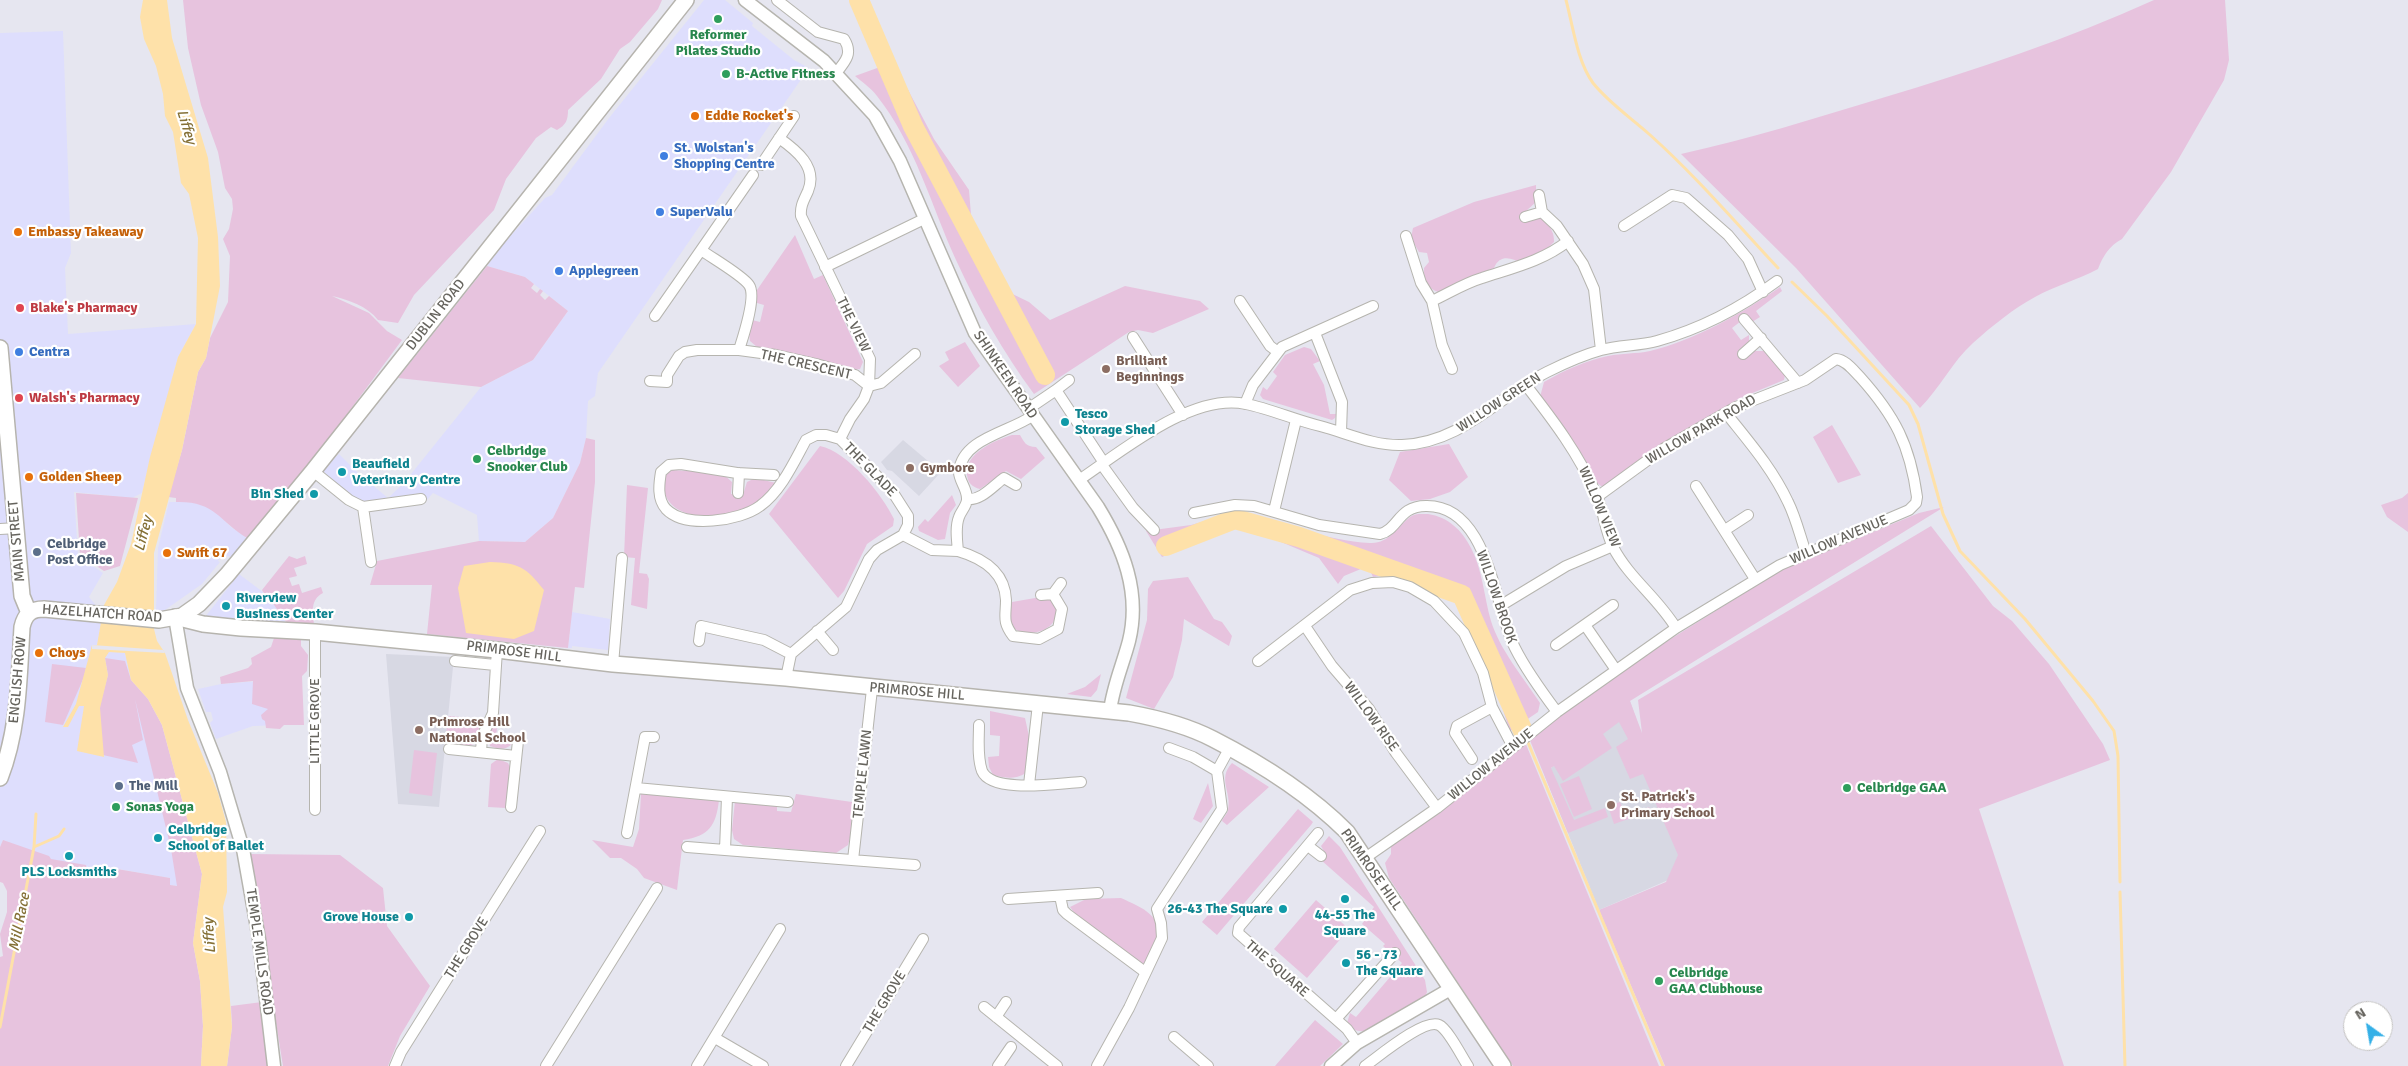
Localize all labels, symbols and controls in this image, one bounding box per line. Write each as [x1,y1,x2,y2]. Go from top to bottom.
marker: Reformer Pilates Studio [712,13,724,25]
place label: Reformer Pilates Studio [675,27,761,59]
place label: B-Active Fitness [736,66,835,82]
marker: B-Active Fitness [720,68,732,80]
water label: Liffey [172,107,200,147]
place label: Eddie Rocket's [705,108,793,124]
marker: Eddie Rocket's [689,110,701,122]
place label: St. Wolstan's Shopping Centre [674,140,775,172]
marker: St. Wolstan's Shopping Centre [658,150,670,162]
place label: SuperValu [670,204,733,220]
marker: SuperValu [654,206,666,218]
place label: Embassy Takeaway [28,224,143,240]
marker: Embassy Takeaway [12,226,24,238]
place label: Applegreen [569,263,639,279]
marker: Applegreen [553,265,565,277]
street label: DUBLIN ROAD [403,276,469,354]
street label: THE VIEW [832,295,874,355]
place label: Blake's Pharmacy [30,300,137,316]
marker: Blake's Pharmacy [14,302,26,314]
street label: SHINKEEN ROAD [969,328,1041,422]
place label: Centra [29,344,70,360]
marker: Centra [13,346,25,358]
street label: THE CRESCENT [759,346,853,384]
place label: Brilliant Beginnings [1116,353,1184,386]
marker: Brilliant Beginnings [1100,363,1112,375]
street label: WILLOW GREEN [1454,370,1544,436]
place label: Walsh's Pharmacy [29,390,140,406]
marker: Walsh's Pharmacy [13,392,25,404]
street label: WILLOW PARK ROAD [1643,392,1759,468]
place label: Tesco Storage Shed [1075,406,1155,438]
marker: Tesco Storage Shed [1059,416,1071,428]
street label: THE GLADE [840,439,900,501]
place label: Celbridge Snooker Club [487,443,568,476]
marker: Celbridge Snooker Club [471,453,483,465]
place label: Beaufield Veterinary Centre [352,456,460,488]
place label: Gymbore [920,460,974,476]
marker: Gymbore [904,462,916,474]
street label: WILLOW VIEW [1574,464,1624,550]
marker: Beaufield Veterinary Centre [336,466,348,478]
place label: Golden Sheep [39,469,122,485]
marker: Golden Sheep [23,471,35,483]
place label: Bin Shed [251,486,304,502]
marker: Bin Shed [308,488,320,500]
street label: MAIN STREET [5,499,29,583]
street label: WILLOW AVENUE [1787,512,1891,568]
water label: Liffey [131,515,157,553]
place label: Celbridge Post Office [47,536,112,568]
place label: Swift 67 [177,545,227,561]
marker: Celbridge Post Office [31,546,43,558]
marker: Swift 67 [161,547,173,559]
street label: WILLOW BROOK [1472,548,1520,646]
place label: Riverview Business Center [236,590,334,622]
marker: Riverview Business Center [220,600,232,612]
street label: HAZELHATCH ROAD [41,601,163,627]
street label: ENGLISH ROW [6,636,30,724]
street label: PRIMROSE HILL [465,638,563,666]
place label: Choys [49,645,85,661]
marker: Choys [33,647,45,659]
street label: LITTLE GROVE [307,678,323,764]
street label: PRIMROSE HILL [869,679,965,705]
street label: WILLOW RISE [1340,679,1402,755]
place label: Primrose Hill National School [429,714,526,746]
marker: Primrose Hill National School [413,724,425,736]
street label: WILLOW AVENUE [1445,725,1537,805]
street label: TEMPLE LAWN [850,729,876,819]
place label: The Mill [129,778,178,794]
marker: The Mill [113,780,125,792]
place label: Celbridge GAA [1857,780,1946,796]
marker: Celbridge GAA [1841,782,1853,794]
place label: St. Patrick's Primary School [1621,789,1715,822]
place label: Sonas Yoga [126,799,194,815]
marker: St. Patrick's Primary School [1605,799,1617,811]
marker: Sonas Yoga [110,801,122,813]
place label: Celbridge School of Ballet [168,822,264,854]
street label: PRIMROSE HILL [1337,826,1405,914]
marker: Celbridge School of Ballet [152,832,164,844]
marker: PLS Locksmiths [63,850,75,862]
place label: PLS Locksmiths [21,864,117,880]
street label: TEMPLE MILLS ROAD [242,888,276,1016]
water label: Mill Race [6,891,34,953]
marker: 44-55 The Square [1339,893,1351,905]
place label: 26-43 The Square [1167,901,1273,917]
marker: 26-43 The Square [1277,903,1289,915]
place label: 44-55 The Square [1315,907,1375,940]
place label: Grove House [323,909,399,925]
marker: Grove House [403,911,415,923]
street label: THE GROVE [441,914,493,982]
water label: Liffey [200,918,220,954]
street label: THE SQUARE [1242,937,1312,1001]
place label: 56 - 73 The Square [1356,947,1423,980]
marker: 56 - 73 The Square [1340,957,1352,969]
place label: Celbridge GAA Clubhouse [1669,965,1763,998]
street label: THE GROVE [860,968,910,1036]
marker: Celbridge GAA Clubhouse [1653,975,1665,987]
north arrow [2343,1001,2393,1051]
text: N [2352,1004,2369,1023]

